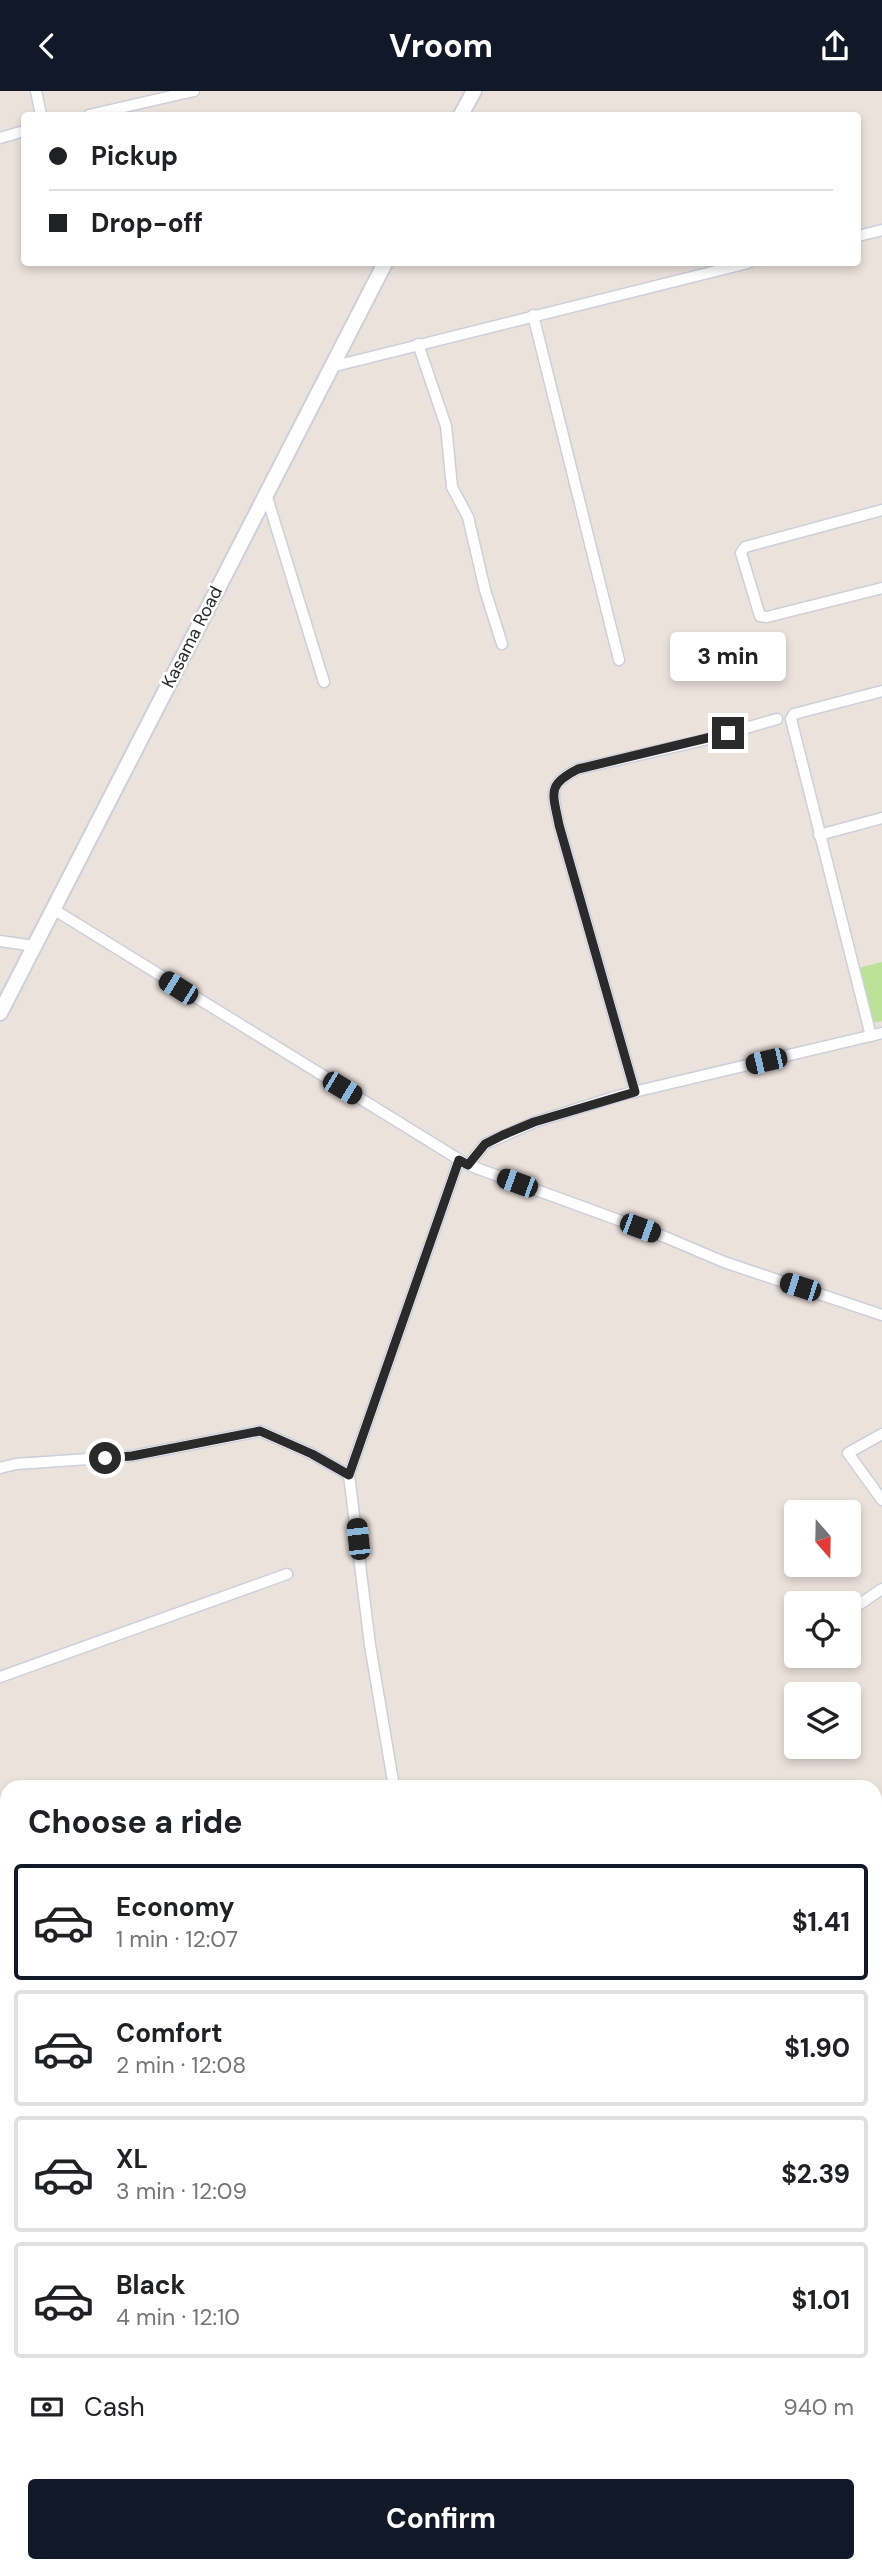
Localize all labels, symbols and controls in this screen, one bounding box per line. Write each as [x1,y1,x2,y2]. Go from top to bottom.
text: Vroom [389,25,493,67]
icon: back [28,27,66,65]
icon: share [816,27,854,65]
text: Pickup [91,139,178,173]
text: Drop-off [91,206,203,240]
street label: Kasama Road [156,582,228,692]
callout: 3 min [670,631,786,681]
text: 3 min [697,641,759,671]
route end [712,717,744,749]
car [155,968,202,1008]
car [744,1046,789,1076]
car [319,1068,366,1108]
car [494,1166,541,1200]
car [617,1211,664,1245]
car [777,1271,824,1303]
route start [89,1442,121,1474]
north arrow [784,1500,861,1577]
map controls [784,1500,861,1759]
car [346,1517,371,1561]
button: locate [784,1591,861,1668]
button: layers [784,1682,861,1759]
text: Choose a ride [28,1801,243,1843]
text: Economy [116,1890,234,1924]
icon: car [32,1891,95,1954]
text: $1.41 [792,1905,850,1939]
text: 1 min · 12:07 [116,1924,238,1954]
text: Comfort [116,2016,222,2050]
icon: car [32,2017,95,2080]
text: $1.90 [784,2031,850,2065]
text: 2 min · 12:08 [116,2050,246,2080]
text: XL [116,2142,148,2176]
icon: car [32,2143,95,2206]
text: $2.39 [781,2157,850,2191]
text: 3 min · 12:09 [116,2176,247,2206]
text: Black [116,2268,186,2302]
icon: car [32,2269,95,2332]
text: $1.01 [792,2283,850,2317]
text: 4 min · 12:10 [116,2302,240,2332]
icon: cash [28,2388,66,2426]
text: Cash [84,2390,145,2424]
text: 940 m [783,2392,854,2422]
button: Confirm [28,2479,854,2559]

